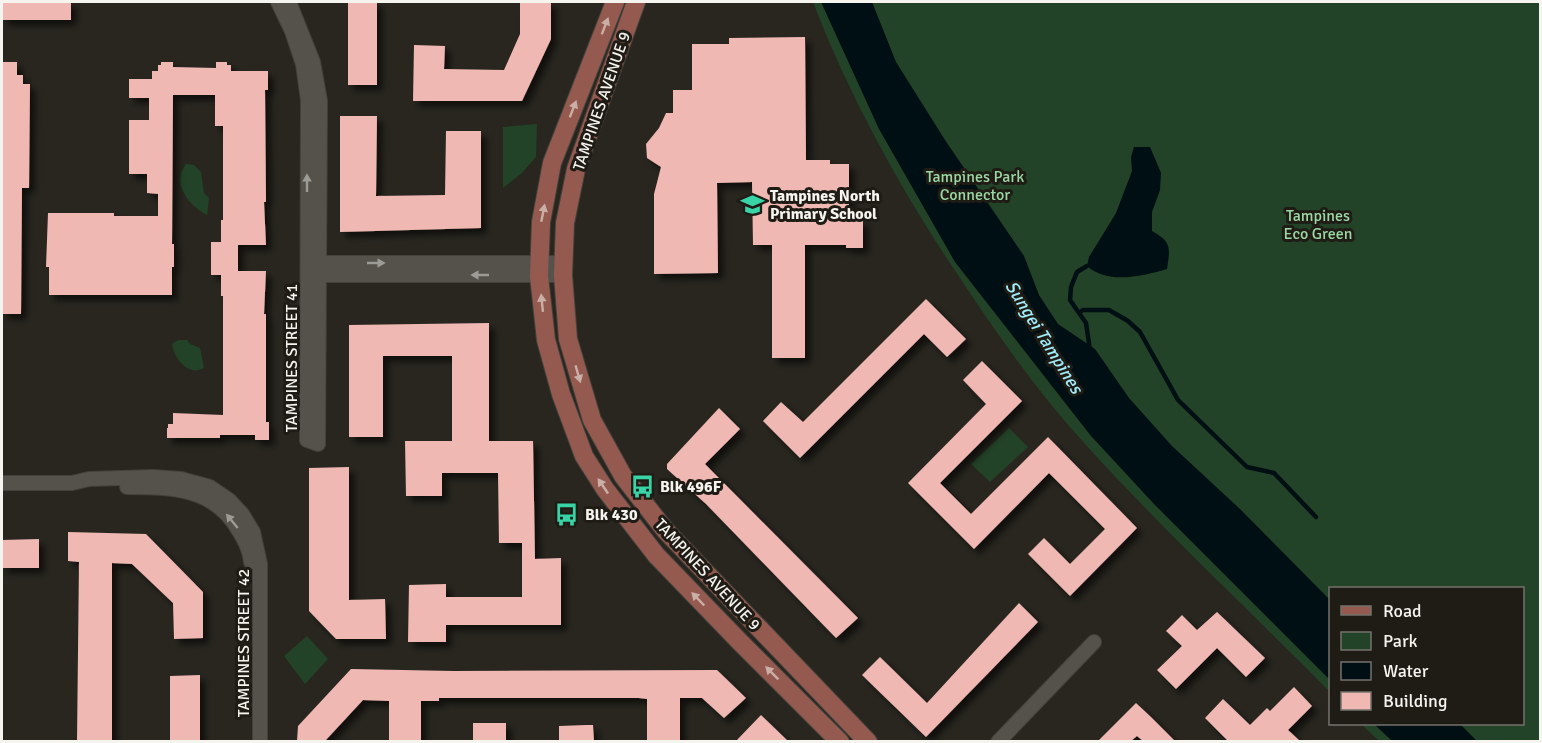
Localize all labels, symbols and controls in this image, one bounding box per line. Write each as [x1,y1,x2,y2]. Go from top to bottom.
one-way arrow [601,17,610,35]
street label: TAMPINES AVENUE 9 [569,29,635,173]
one-way arrow [569,99,579,117]
park label: Tampines Park Connector [926,167,1024,205]
one-way arrow [302,174,312,193]
place label: Tampines North Primary School [770,186,880,224]
school or university icon: Tampines North Primary School [739,191,765,217]
one-way arrow [539,204,548,223]
park label: Tampines Eco Green [1284,206,1352,244]
one-way arrow [367,258,386,268]
one-way arrow [471,271,490,280]
water label: Sungei Tampines [1000,276,1089,399]
street label: TAMPINES STREET 41 [282,284,302,432]
one-way arrow [537,294,547,313]
one-way arrow [574,365,583,383]
bus stop icon: Blk 496F [629,473,655,499]
place label: Blk 496F [660,477,722,497]
one-way arrow [598,478,609,494]
bus stop icon: Blk 430 [554,501,580,527]
place label: Blk 430 [585,505,638,525]
one-way arrow [225,513,238,529]
street label: TAMPINES AVENUE 9 [650,515,764,635]
street label: TAMPINES STREET 42 [234,569,254,717]
legend [1329,587,1524,725]
one-way arrow [692,592,706,606]
text: Road [1383,600,1422,622]
text: Park [1383,630,1418,652]
text: Water [1383,660,1429,682]
one-way arrow [765,666,779,681]
text: Building [1383,690,1447,712]

